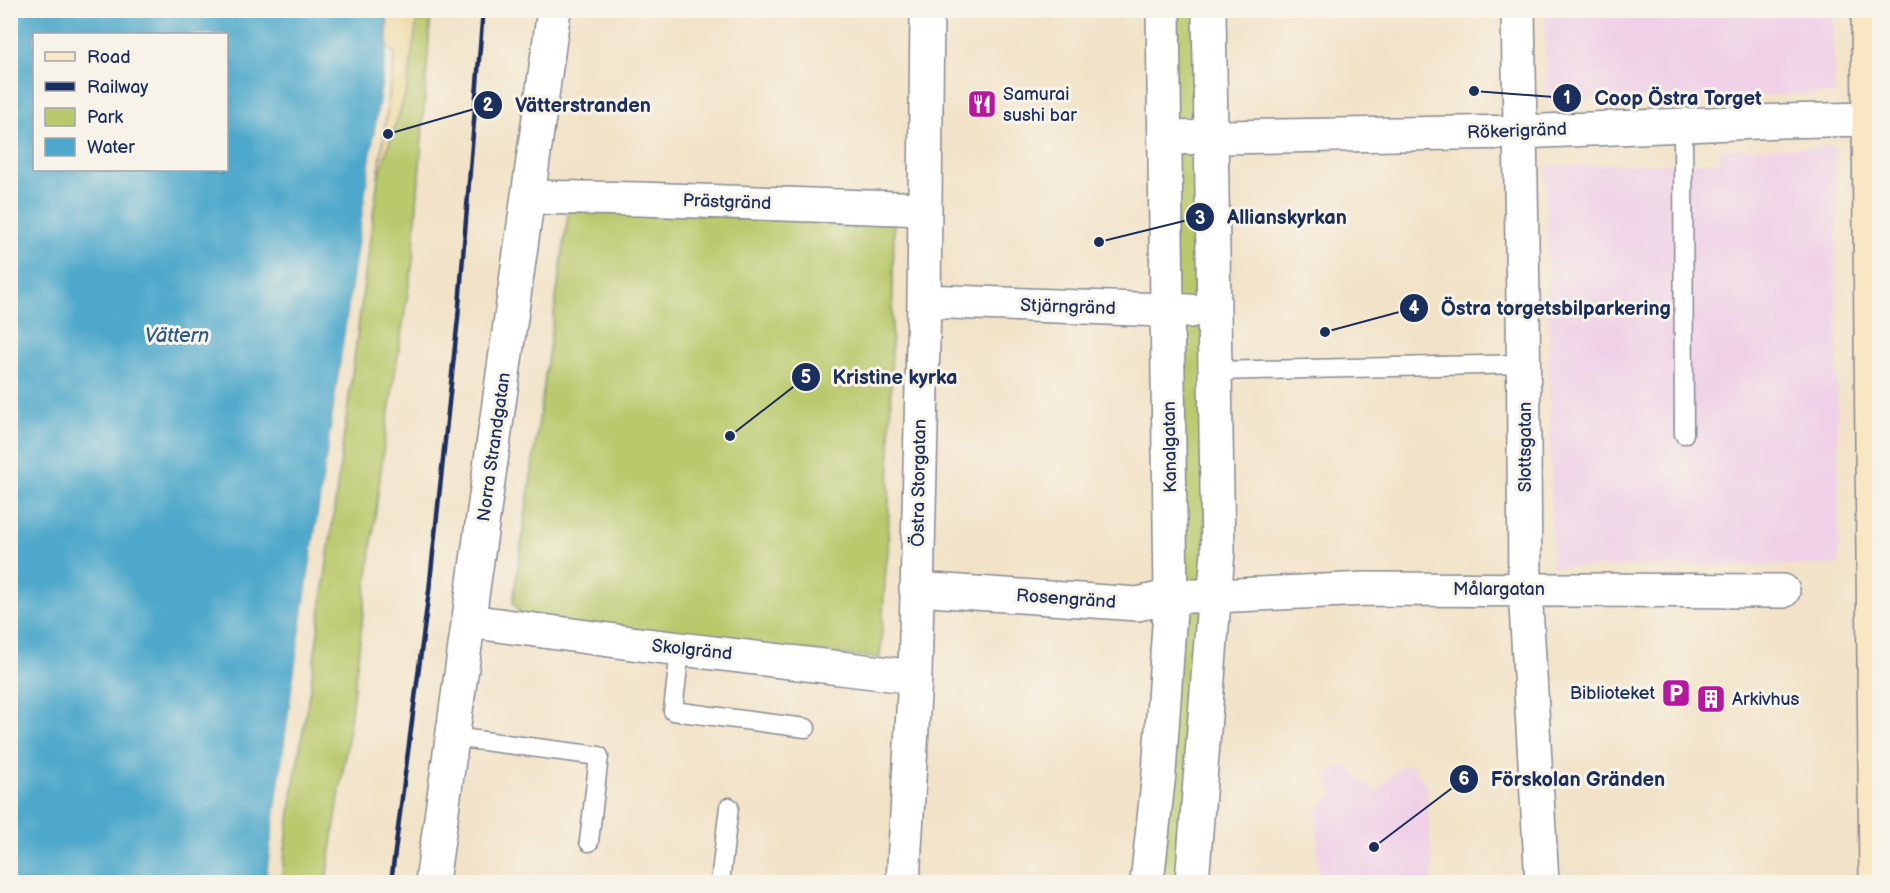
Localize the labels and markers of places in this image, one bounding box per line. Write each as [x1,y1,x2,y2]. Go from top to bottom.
callout: Coop Östra Torget [1552,79,1774,117]
place label: Samurai sushi bar [1003,84,1077,126]
callout: Vätterstranden [473,86,663,124]
restaurant icon: Samurai sushi bar [966,88,998,120]
callout: Allianskyrkan [1185,198,1359,236]
callout: Östra torgetsbilparkering [1399,289,1682,327]
callout: Kristine kyrka [791,358,970,396]
parking icon: Biblioteket [1660,677,1692,709]
place label: Biblioteket [1570,683,1655,704]
building icon: Arkivhus [1695,683,1727,715]
place label: Arkivhus [1732,689,1799,710]
callout: Förskolan Gränden [1449,760,1677,798]

